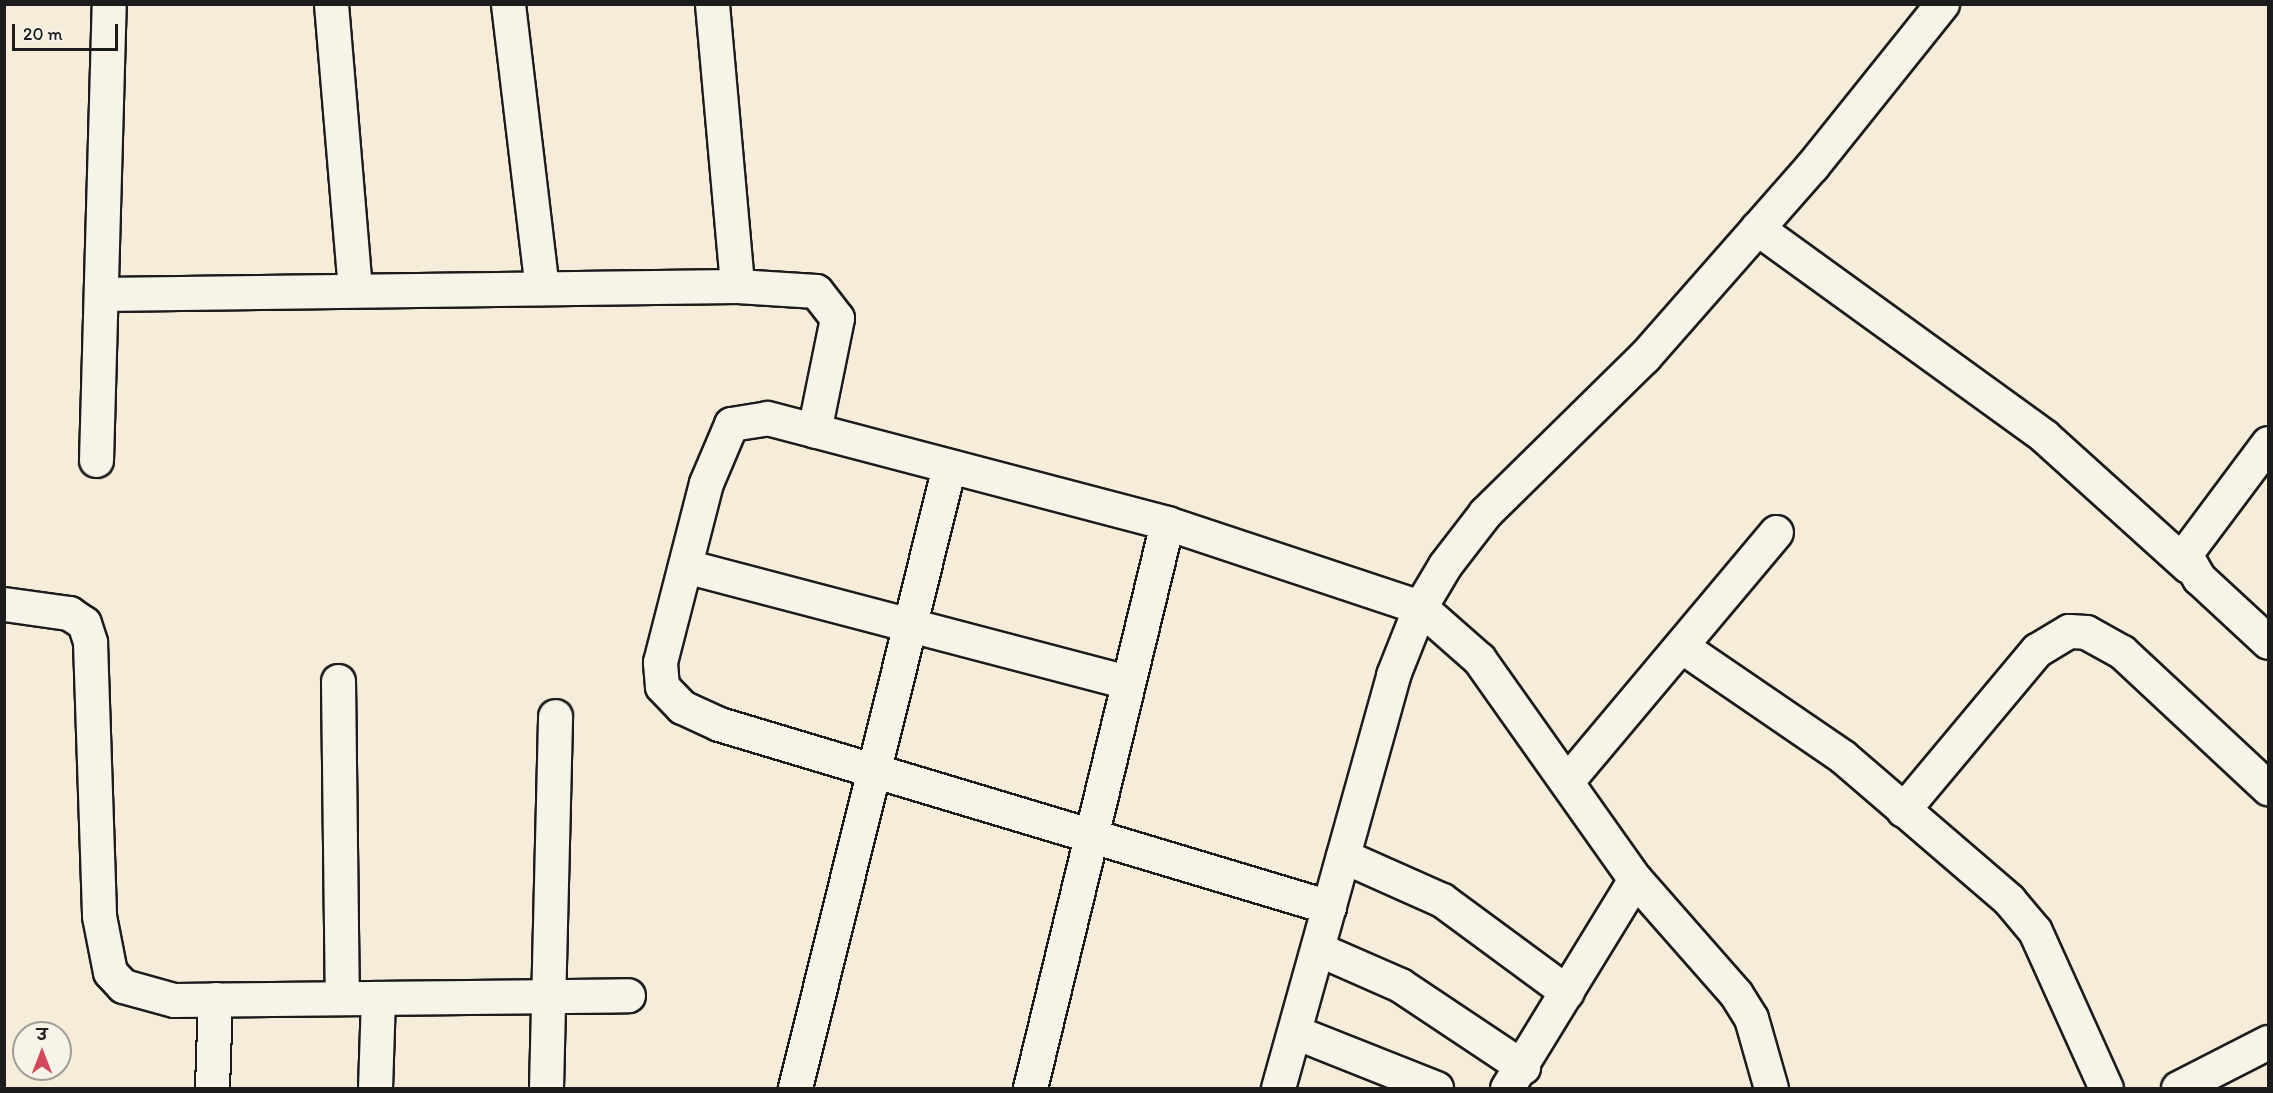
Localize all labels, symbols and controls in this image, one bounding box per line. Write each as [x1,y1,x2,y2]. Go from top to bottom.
scale bar [15,12,122,50]
text: 20 m [23,23,63,45]
north arrow [12,1021,72,1081]
text: उ [37,1025,47,1044]

